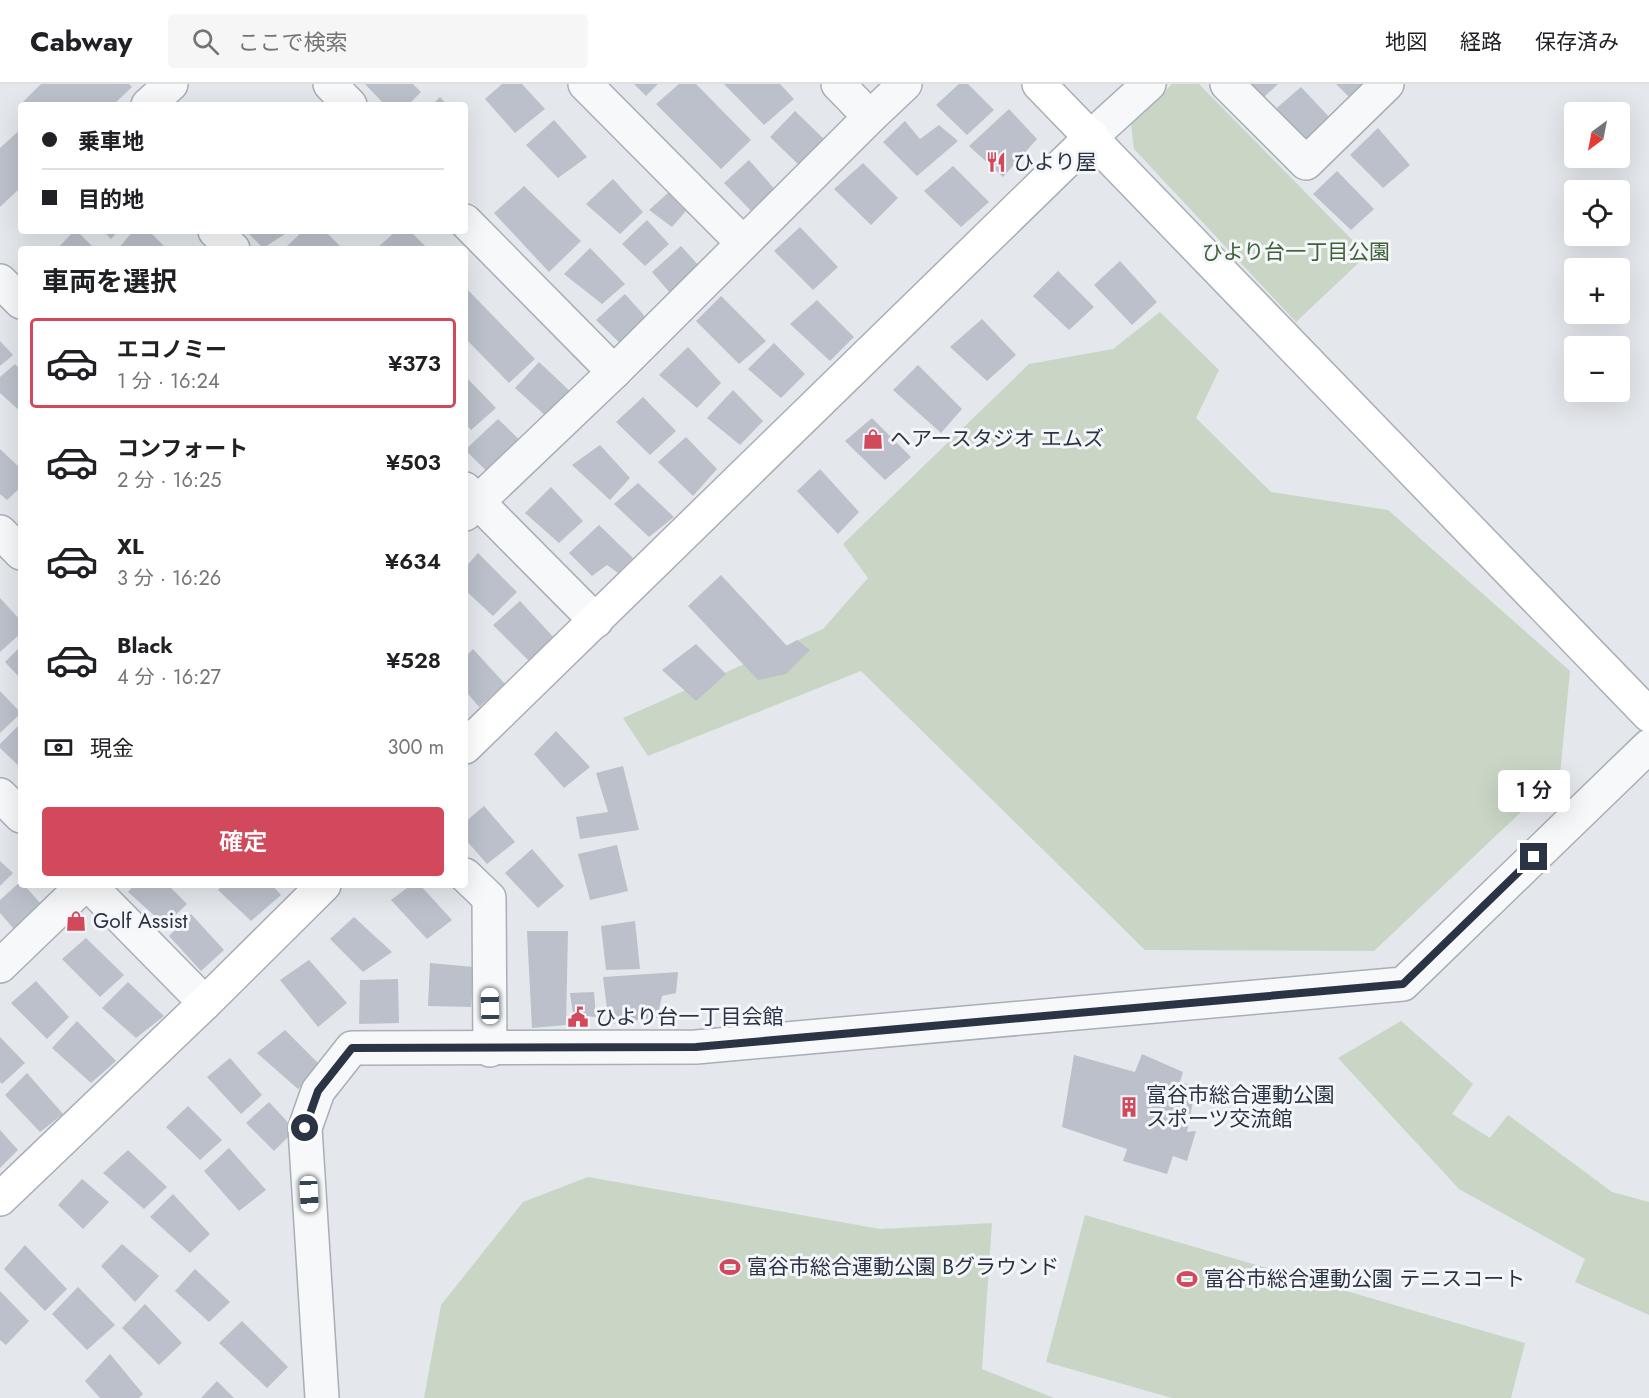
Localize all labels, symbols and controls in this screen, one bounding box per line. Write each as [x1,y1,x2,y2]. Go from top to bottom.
search box [168,14,588,68]
text: Cabway [30,21,132,62]
icon: search [189,25,222,58]
text: ここで検索 [237,26,347,58]
text: 地図 [1385,27,1427,57]
text: 経路 [1460,27,1502,57]
text: 保存済み [1535,27,1619,57]
north arrow [1564,102,1630,168]
map controls [1564,102,1630,402]
text: 乗車地 [78,125,144,157]
place label: ひより屋 [1013,147,1097,177]
restaurant icon: ひより屋 [984,150,1008,174]
button: locate [1564,180,1630,246]
text: 目的地 [78,183,144,215]
park label: ひより台一丁目公園 [1202,237,1390,267]
button: + [1564,258,1630,324]
text: 車両を選択 [42,262,177,301]
text: エコノミー [117,333,227,365]
icon: car [45,336,99,390]
button: − [1564,336,1630,402]
text: ¥373 [388,347,441,379]
text: 1 分 · 16:24 [117,367,220,396]
place label: ヘアースタジオ エムズ [890,424,1104,454]
shop icon: ヘアースタジオ エムズ [861,427,885,451]
text: コンフォート [117,432,248,464]
icon: car [45,435,99,489]
text: ¥503 [386,446,441,478]
text: 2 分 · 16:25 [117,466,222,495]
text: XL [117,530,144,562]
icon: car [45,534,99,588]
text: ¥634 [385,545,441,577]
text: 3 分 · 16:26 [117,564,221,593]
text: Black [117,629,173,661]
icon: car [45,633,99,687]
text: ¥528 [386,644,441,676]
text: 4 分 · 16:27 [117,663,221,692]
icon: cash [42,731,75,764]
text: 現金 [90,732,134,764]
text: 300 m [387,733,444,762]
callout: 1 分 [1498,770,1570,812]
text: 1 分 [1516,776,1552,805]
button: 確定 [42,807,444,876]
route end [1520,843,1547,870]
place label: Golf Assist [93,906,188,936]
shop icon: Golf Assist [64,909,88,933]
car [481,988,499,1024]
place label: ひより台一丁目会館 [595,1002,784,1032]
public building icon: ひより台一丁目会館 [566,1005,590,1029]
place label: 富谷市総合運動公園 スポーツ交流館 [1146,1080,1335,1134]
building icon: 富谷市総合運動公園 スポーツ交流館 [1117,1095,1141,1119]
route start [291,1114,318,1141]
car [299,1176,319,1212]
place label: 富谷市総合運動公園 Bグラウンド [747,1252,1059,1282]
sports icon: 富谷市総合運動公園 Bグラウンド [718,1255,742,1279]
place label: 富谷市総合運動公園 テニスコート [1204,1264,1525,1294]
sports icon: 富谷市総合運動公園 テニスコート [1175,1267,1199,1291]

